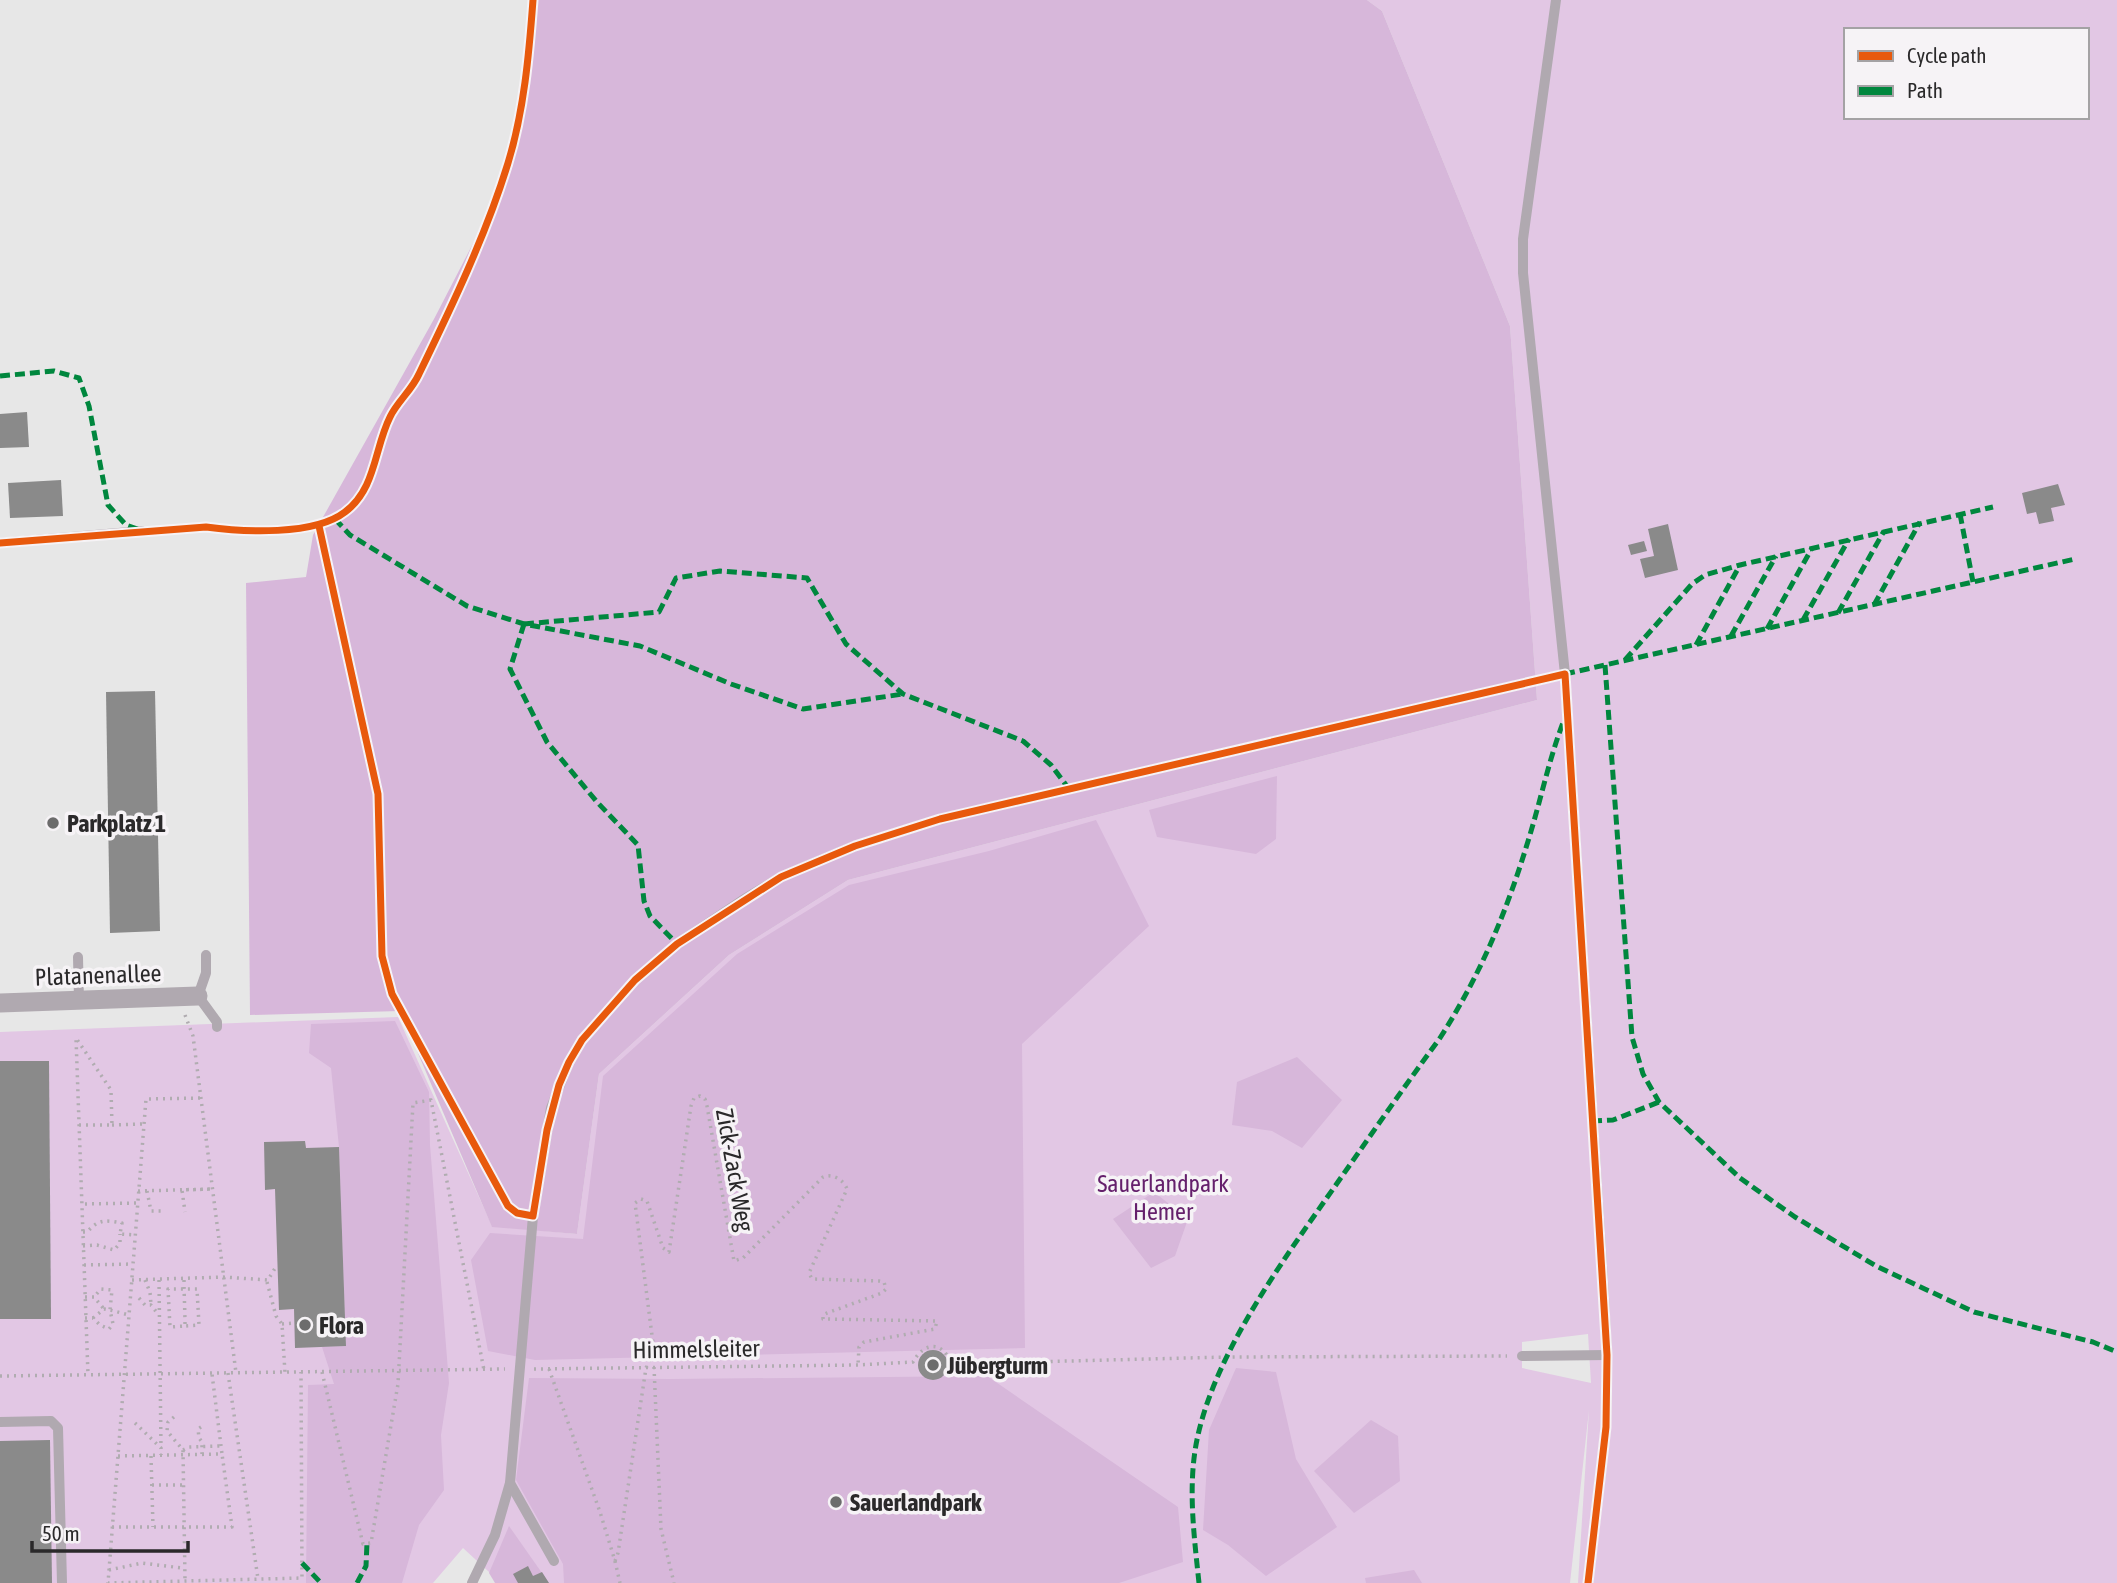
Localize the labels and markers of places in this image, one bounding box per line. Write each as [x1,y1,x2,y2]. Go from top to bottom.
place label: Parkplatz 1 [67,810,166,837]
marker: Parkplatz 1 [45,815,61,831]
place label: Flora [319,1312,364,1339]
marker: Flora [297,1317,313,1333]
place label: Jübergturm [946,1352,1048,1379]
marker: Jübergturm [925,1357,941,1373]
place label: Sauerlandpark [850,1489,982,1516]
marker: Sauerlandpark [828,1494,844,1510]

